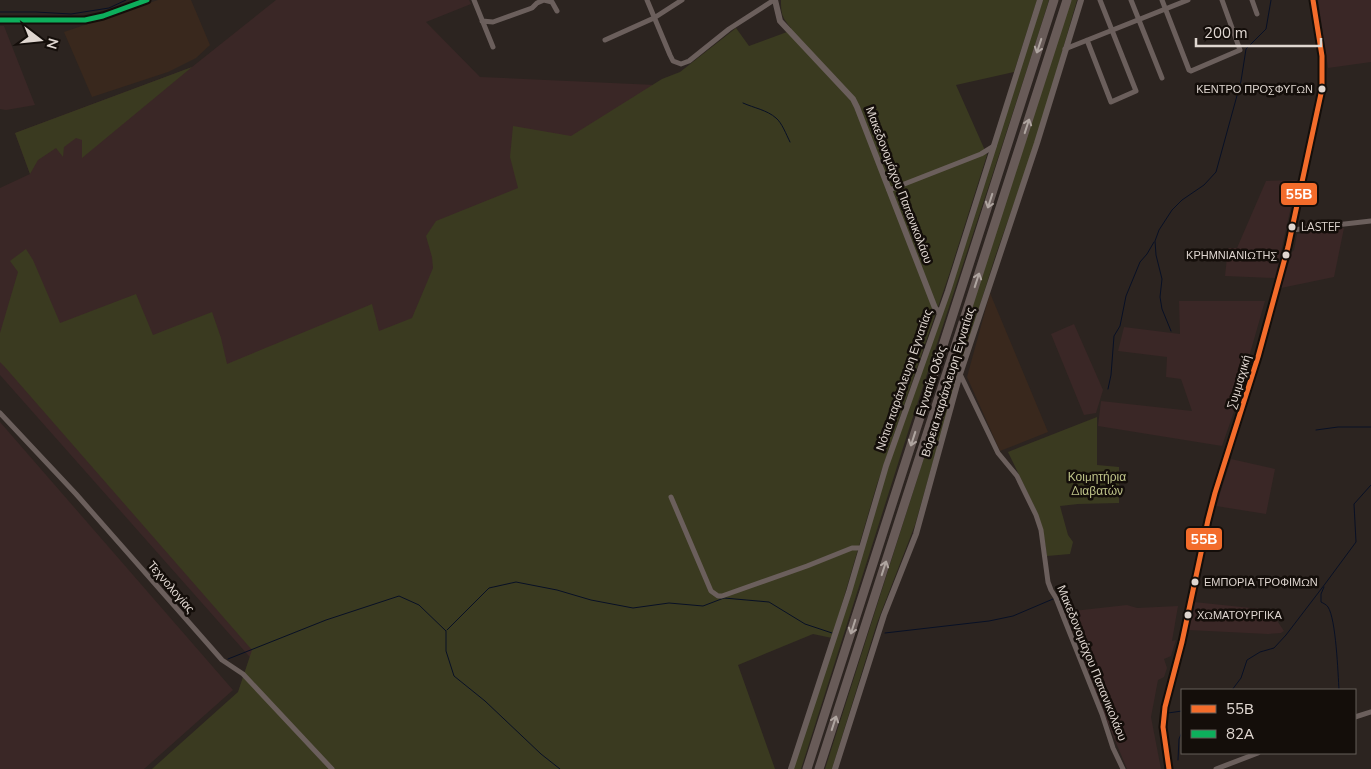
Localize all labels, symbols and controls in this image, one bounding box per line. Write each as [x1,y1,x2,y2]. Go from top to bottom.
north arrow [15,15,65,65]
scale bar [1196,15,1321,47]
text: 200 m [1204,23,1248,43]
text: N [41,36,63,51]
one-way arrow [1034,38,1044,54]
place label: ΚΕΝΤΡΟ ΠΡΟΣΦΥΓΩΝ [1196,82,1313,97]
marker: ΚΕΝΤΡΟ ΠΡΟΣΦΥΓΩΝ [1317,84,1327,94]
street label: Μακεδονομάχου Παπανικολάου [862,104,936,266]
one-way arrow [1022,118,1032,134]
line badge: 55Β [1280,182,1318,206]
text: 55Β [1286,185,1312,204]
one-way arrow [984,193,994,209]
place label: LASTEF [1301,220,1340,235]
marker: LASTEF [1287,222,1297,232]
place label: ΚΡΗΜΝΙΑΝΙΩΤΗΣ [1186,248,1277,263]
marker: ΚΡΗΜΝΙΑΝΙΩΤΗΣ [1281,250,1291,260]
one-way arrow [972,272,982,288]
street label: Βόρεια παράπλευρη Εγνατίας [918,305,979,459]
street label: Νότια παράπλευρη Εγνατίας [872,307,936,453]
street label: Εγνατία Οδός [912,344,950,418]
street label: Συμμαχική [1223,353,1255,411]
one-way arrow [908,431,917,446]
park label: Κοιμητήρια Διαβατών [1068,469,1126,499]
line badge: 55Β [1185,527,1223,551]
text: 55Β [1191,530,1217,549]
street label: Τεχνολογίας [144,558,198,617]
one-way arrow [879,560,889,576]
place label: ΕΜΠΟΡΙΑ ΤΡΟΦΙΜΩΝ [1204,575,1318,590]
marker: ΕΜΠΟΡΙΑ ΤΡΟΦΙΜΩΝ [1190,577,1200,587]
street label: Μακεδονομάχου Παπανικολάου [1053,583,1131,743]
place label: ΧΩΜΑΤΟΥΡΓΙΚΑ [1197,608,1282,623]
marker: ΧΩΜΑΤΟΥΡΓΙΚΑ [1183,610,1193,620]
one-way arrow [847,619,857,635]
legend [1181,689,1356,754]
text: 55Β [1226,699,1254,719]
one-way arrow [829,715,839,731]
text: 82Α [1226,724,1254,744]

